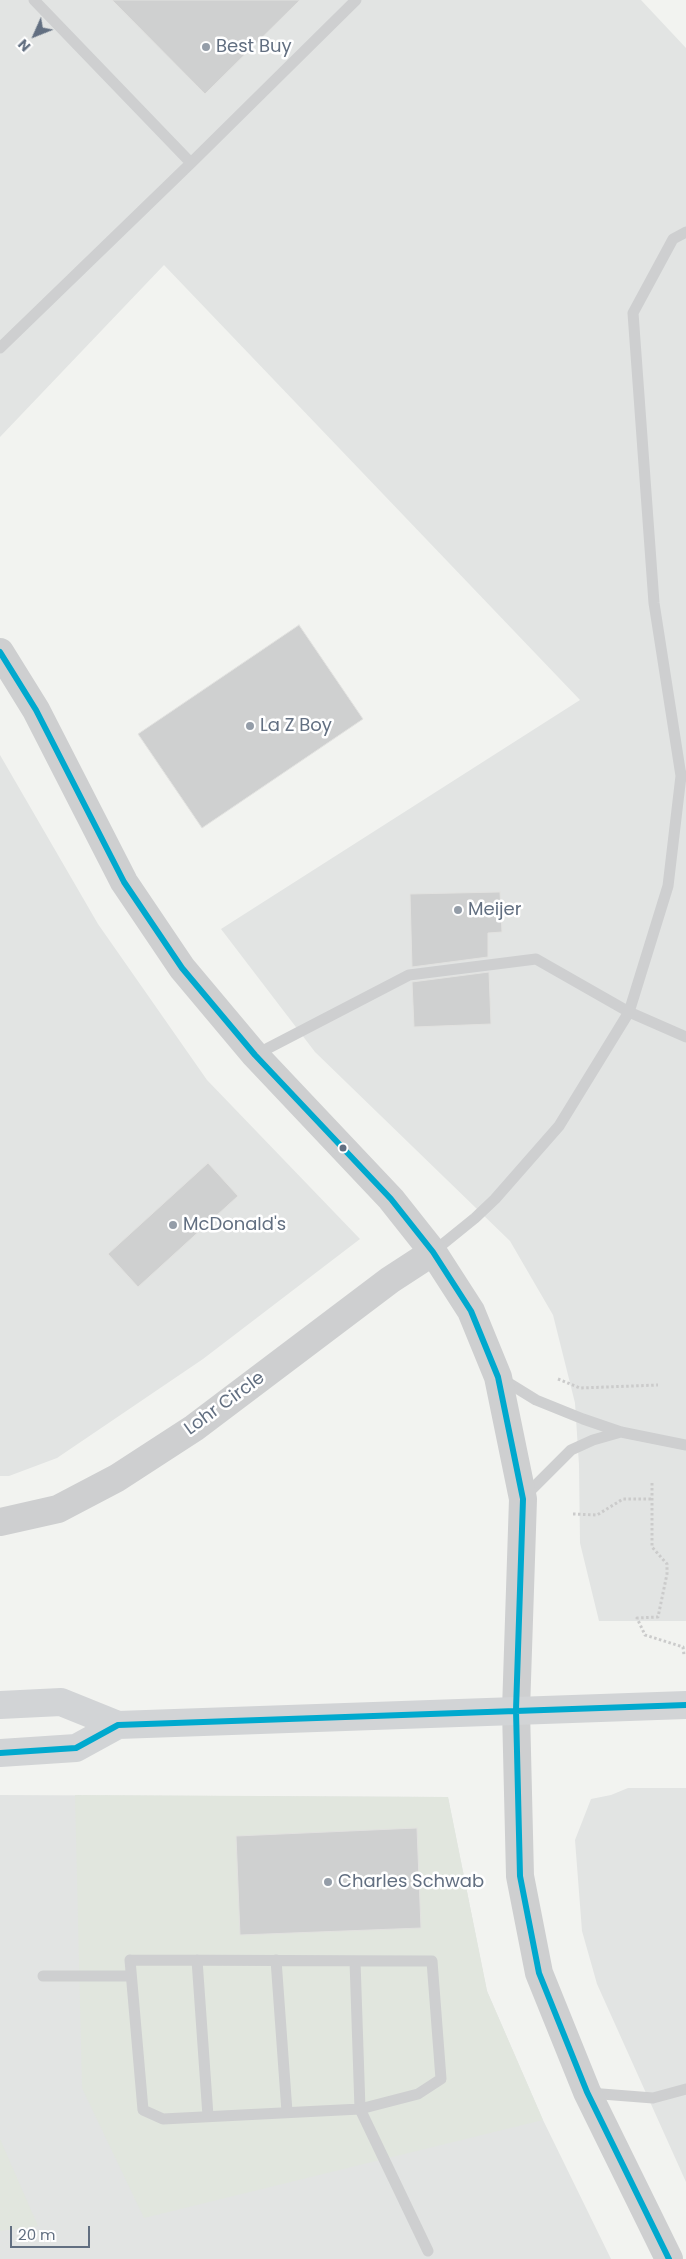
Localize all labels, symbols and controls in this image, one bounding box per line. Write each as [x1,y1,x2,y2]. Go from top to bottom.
north arrow [10,10,60,60]
text: N [13,35,35,56]
place label: Best Buy [216,36,292,58]
marker: Best Buy [200,41,212,53]
place label: La Z Boy [260,715,332,737]
marker: La Z Boy [244,720,256,732]
place label: Meijer [468,899,521,921]
marker: Meijer [452,904,464,916]
unlabelled marker [338,1143,348,1153]
place label: McDonald's [183,1214,286,1236]
marker: McDonald's [167,1219,179,1231]
street label: Lohr Circle [181,1368,269,1440]
place label: Charles Schwab [338,1871,484,1893]
marker: Charles Schwab [322,1876,334,1888]
scale bar [12,2216,92,2248]
text: 20 m [18,2224,56,2245]

